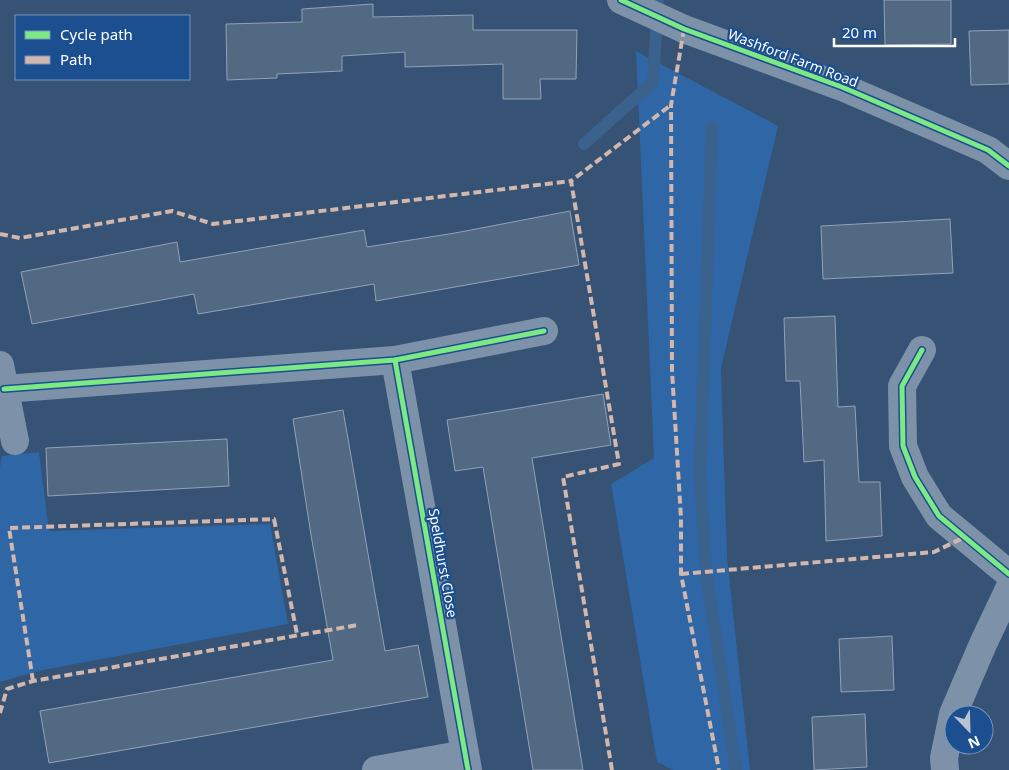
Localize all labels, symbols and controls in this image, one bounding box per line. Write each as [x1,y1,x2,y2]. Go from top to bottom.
legend [15,15,190,80]
scale bar [834,15,955,47]
text: 20 m [842,22,877,42]
text: Cycle path [60,24,133,44]
street label: Washford Farm Road [725,24,861,91]
text: Path [60,49,92,69]
street label: Speldhurst Close [425,507,462,619]
north arrow [944,705,994,755]
text: N [965,731,983,753]

